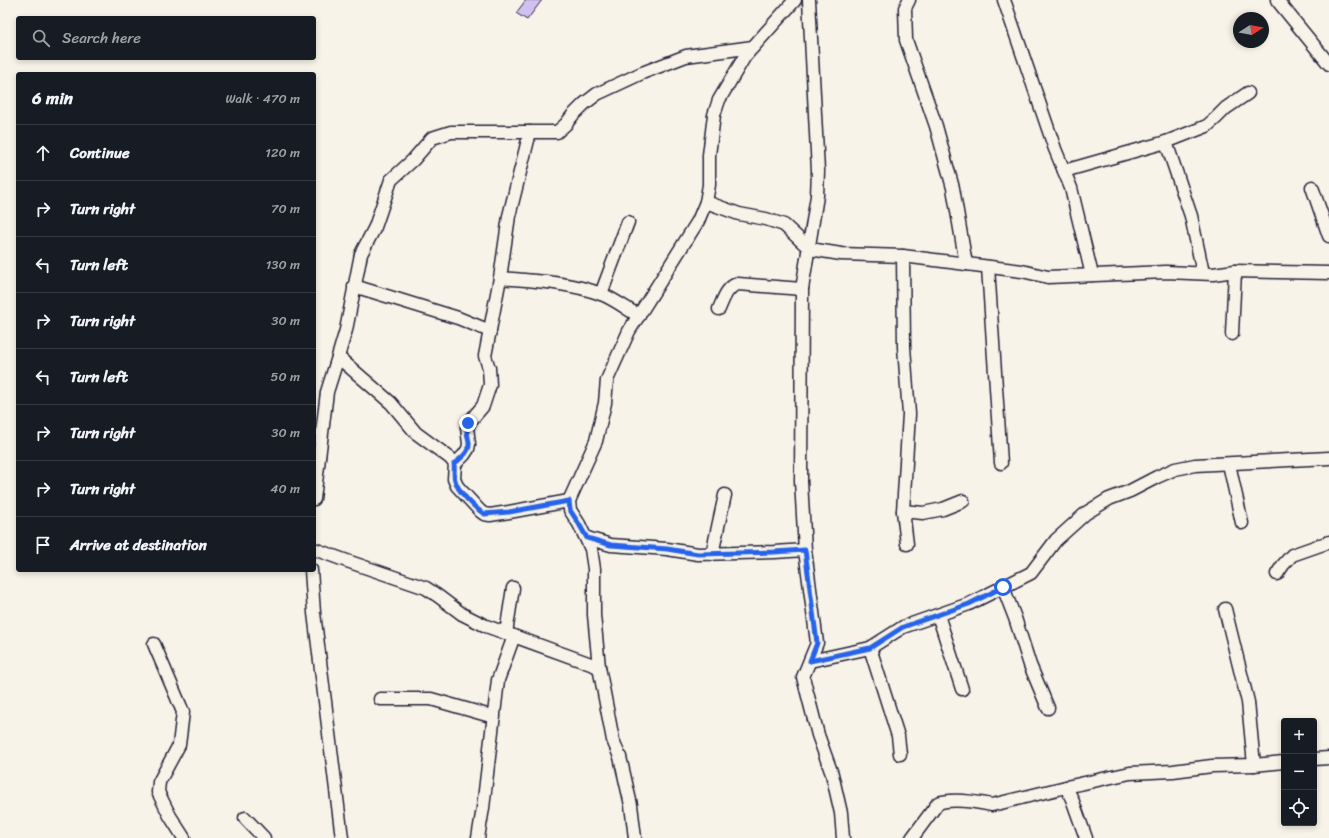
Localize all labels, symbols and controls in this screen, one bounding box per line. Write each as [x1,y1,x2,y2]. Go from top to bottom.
north arrow [1233,12,1269,48]
search box [16,16,316,60]
text: Search here [62,25,141,51]
icon: search [30,27,52,49]
text: 6 min [32,83,73,113]
text: Walk · 470 m [225,87,300,110]
text: Continue [70,140,130,166]
text: 120 m [265,141,300,164]
icon: ahead [32,142,54,164]
text: Turn right [70,196,135,222]
text: 70 m [271,197,300,220]
icon: right [32,198,54,220]
text: Turn left [70,252,128,278]
text: 130 m [266,253,300,276]
icon: left [32,254,54,276]
text: Turn right [70,308,135,334]
text: 30 m [271,309,300,332]
icon: right [32,310,54,332]
text: Turn left [70,364,128,390]
text: 50 m [270,365,300,388]
icon: left [32,366,54,388]
route end [459,414,477,432]
text: Turn right [70,420,135,446]
text: 30 m [271,421,300,444]
icon: right [32,422,54,444]
text: Turn right [70,476,135,502]
text: 40 m [270,477,300,500]
icon: right [32,478,54,500]
text: Arrive at destination [70,532,207,558]
icon: arrive [32,534,54,556]
route start [994,578,1012,596]
map controls [1281,718,1317,826]
button: + [1281,718,1317,754]
button: − [1281,754,1317,790]
button: locate [1281,790,1317,826]

